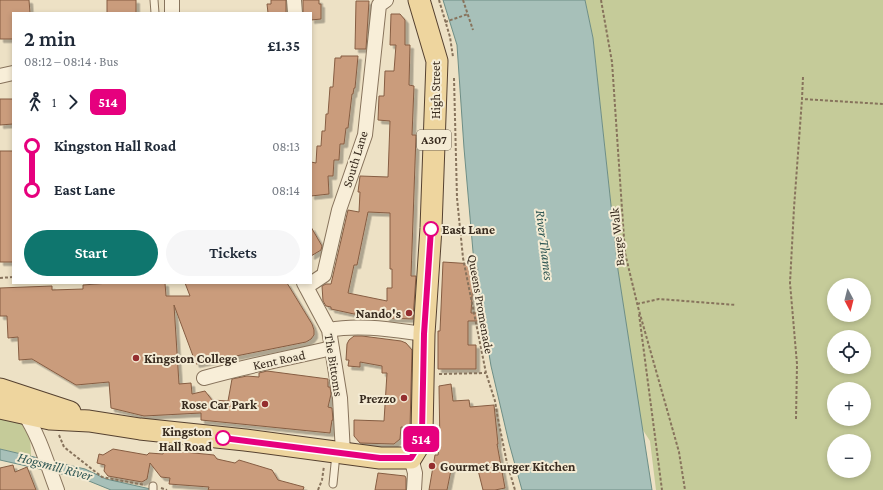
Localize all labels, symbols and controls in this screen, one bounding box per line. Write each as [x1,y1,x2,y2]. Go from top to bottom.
text: 2 min [24,26,76,51]
text: £1.35 [268,38,300,54]
text: 08:12 – 08:14 · Bus [24,54,118,69]
street label: High Street [428,60,443,119]
icon: walk [24,91,46,113]
icon: forward [62,91,84,113]
text: 514 [98,94,118,110]
text: 1 [52,95,56,110]
street label: South Lane [339,129,371,189]
road number: A307 [417,130,451,150]
text: Kingston Hall Road [54,138,176,154]
text: 08:13 [272,139,300,154]
text: East Lane [54,182,115,198]
text: 08:14 [272,183,300,198]
street label: Barge Walk [606,206,628,267]
water label: River Thames [533,209,557,282]
marker: East Lane [423,221,439,237]
place label: East Lane [442,222,495,237]
button: Start [24,230,158,276]
button: Tickets [166,230,300,276]
street label: Queens Promenade [465,253,497,355]
north arrow [827,278,871,322]
map controls [827,278,871,478]
place label: Nando's [356,306,401,321]
marker: Nando's [404,308,414,318]
button: locate [827,330,871,374]
street label: The Bittoms [322,333,346,397]
street label: Kent Road [251,347,307,373]
place label: Kingston College [144,351,237,366]
marker: Kingston College [131,353,141,363]
button: + [827,382,871,426]
place label: Prezzo [359,391,396,406]
marker: Prezzo [399,393,409,403]
place label: Rose Car Park [181,397,258,412]
marker: Rose Car Park [260,399,270,409]
place label: Kingston Hall Road [159,424,213,454]
line badge: 514 [398,426,444,452]
marker: Kingston Hall Road [215,430,231,446]
text: 514 [411,431,431,447]
button: − [827,434,871,478]
water label: Hogsmill River [16,448,95,484]
place label: Gourmet Burger Kitchen [440,459,576,474]
marker: Gourmet Burger Kitchen [427,461,437,471]

